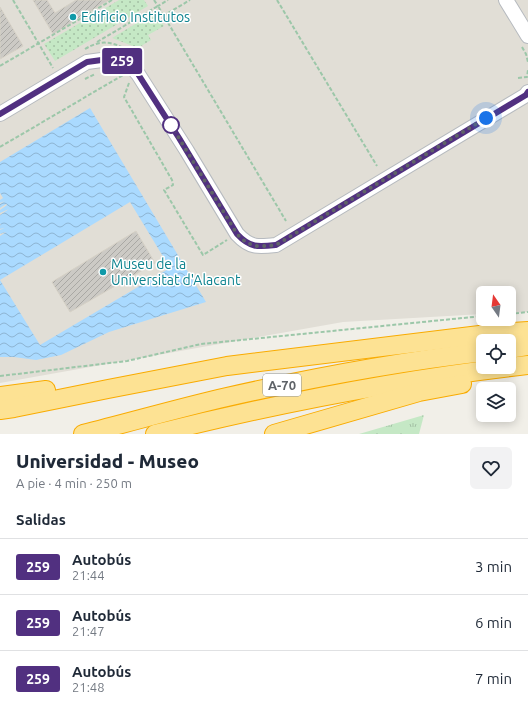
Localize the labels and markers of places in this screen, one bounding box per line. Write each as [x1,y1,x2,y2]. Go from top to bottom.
place label: Edificio Institutos [81,9,190,25]
marker: Edificio Institutos [68,12,78,22]
unlabelled marker [162,116,180,134]
place label: Museu de la Universitat d'Alacant [111,256,241,288]
marker: Museu de la Universitat d'Alacant [98,267,108,277]

